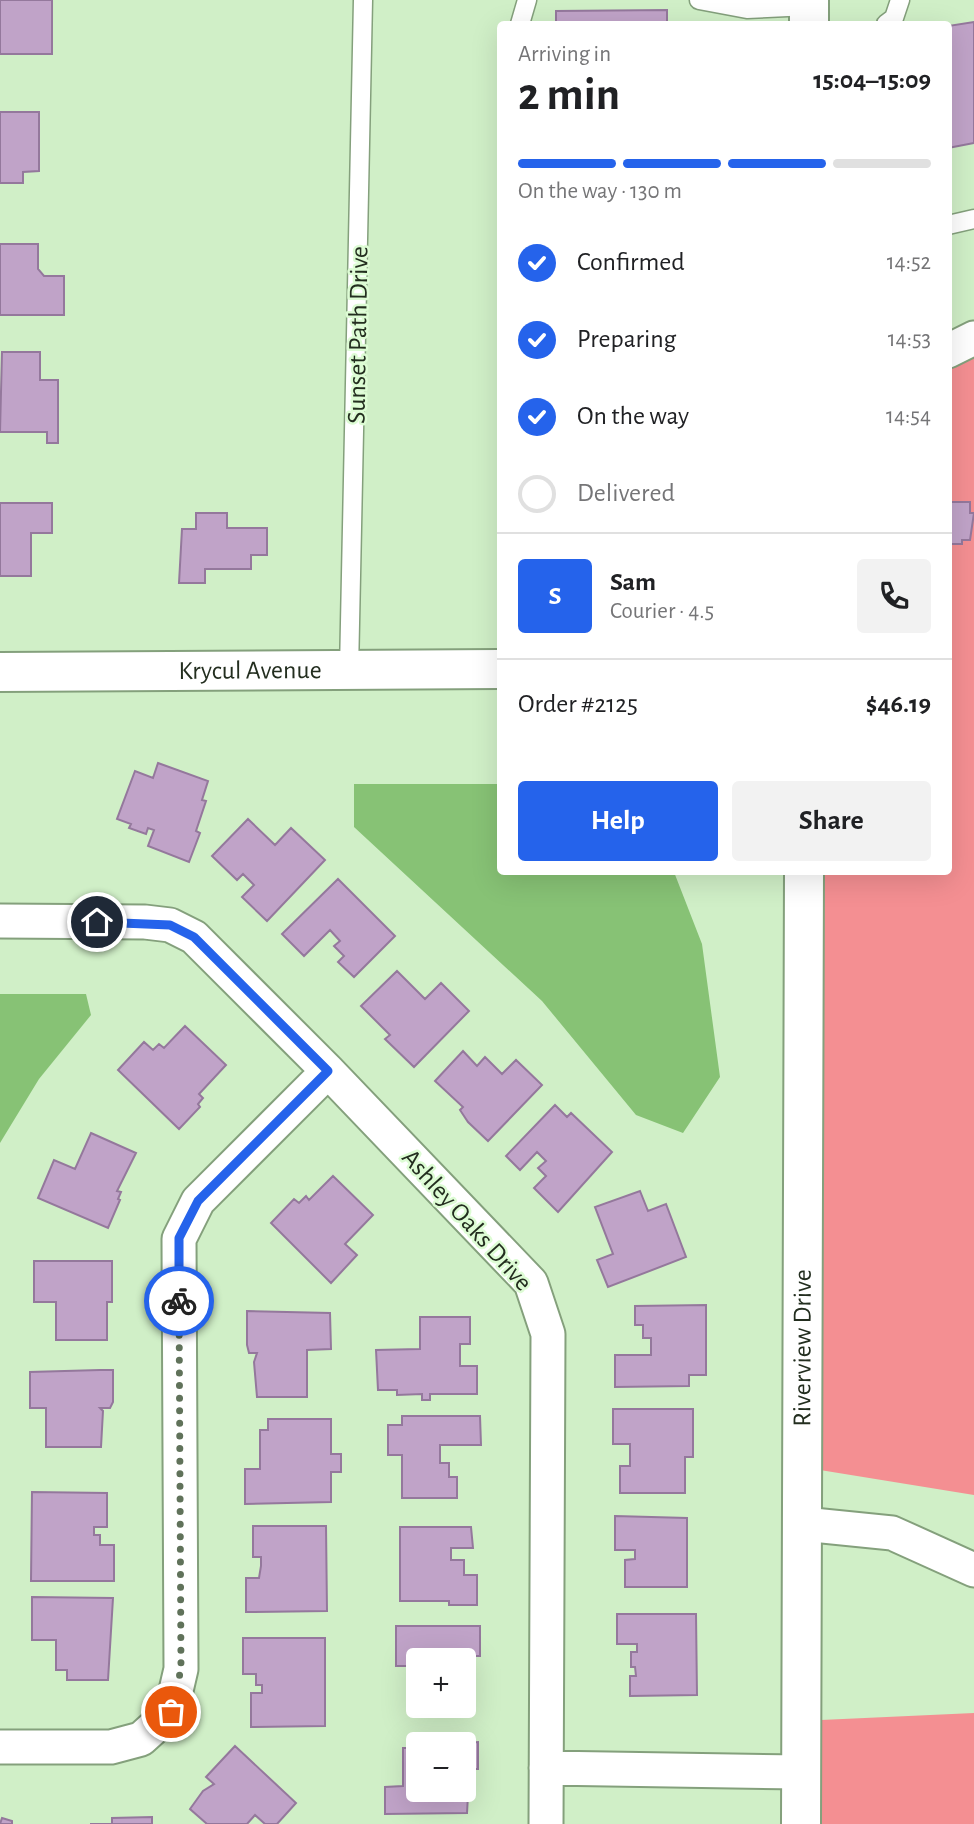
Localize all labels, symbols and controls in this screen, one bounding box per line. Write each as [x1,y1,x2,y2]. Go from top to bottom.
text: Arriving in [518,43,611,66]
text: 15:04–15:09 [813,67,931,93]
text: 2 min [518,72,620,118]
text: On the way · 130 m [518,180,682,203]
icon: check [518,244,556,282]
street label: Sunset Path Drive [343,246,373,424]
text: Confirmed [577,249,685,275]
text: 14:52 [887,251,931,274]
icon: check [518,321,556,359]
text: Preparing [577,326,676,352]
text: 14:53 [888,328,931,351]
icon: check [518,398,556,436]
text: On the way [577,403,689,429]
text: 14:54 [886,405,931,428]
text: Delivered [577,480,675,506]
button: phone [857,559,931,633]
text: Sam [610,569,656,595]
text: S [549,583,561,609]
text: Courier · 4.5 [610,600,714,623]
street label: Krycul Avenue [178,657,322,684]
text: Order #2125 [518,691,638,717]
text: $46.19 [866,691,931,717]
button: Help [518,781,718,861]
button: Share [732,781,931,861]
pin [67,892,127,952]
icon: home [78,903,116,941]
street label: Ashley Oaks Drive [397,1144,537,1296]
courier [144,1266,214,1336]
street label: Riverview Drive [789,1269,816,1427]
icon: bike [160,1282,198,1320]
map controls [406,1648,476,1802]
button: + [406,1648,476,1718]
pin [141,1682,201,1742]
icon: bag [152,1693,190,1731]
button: − [406,1732,476,1802]

